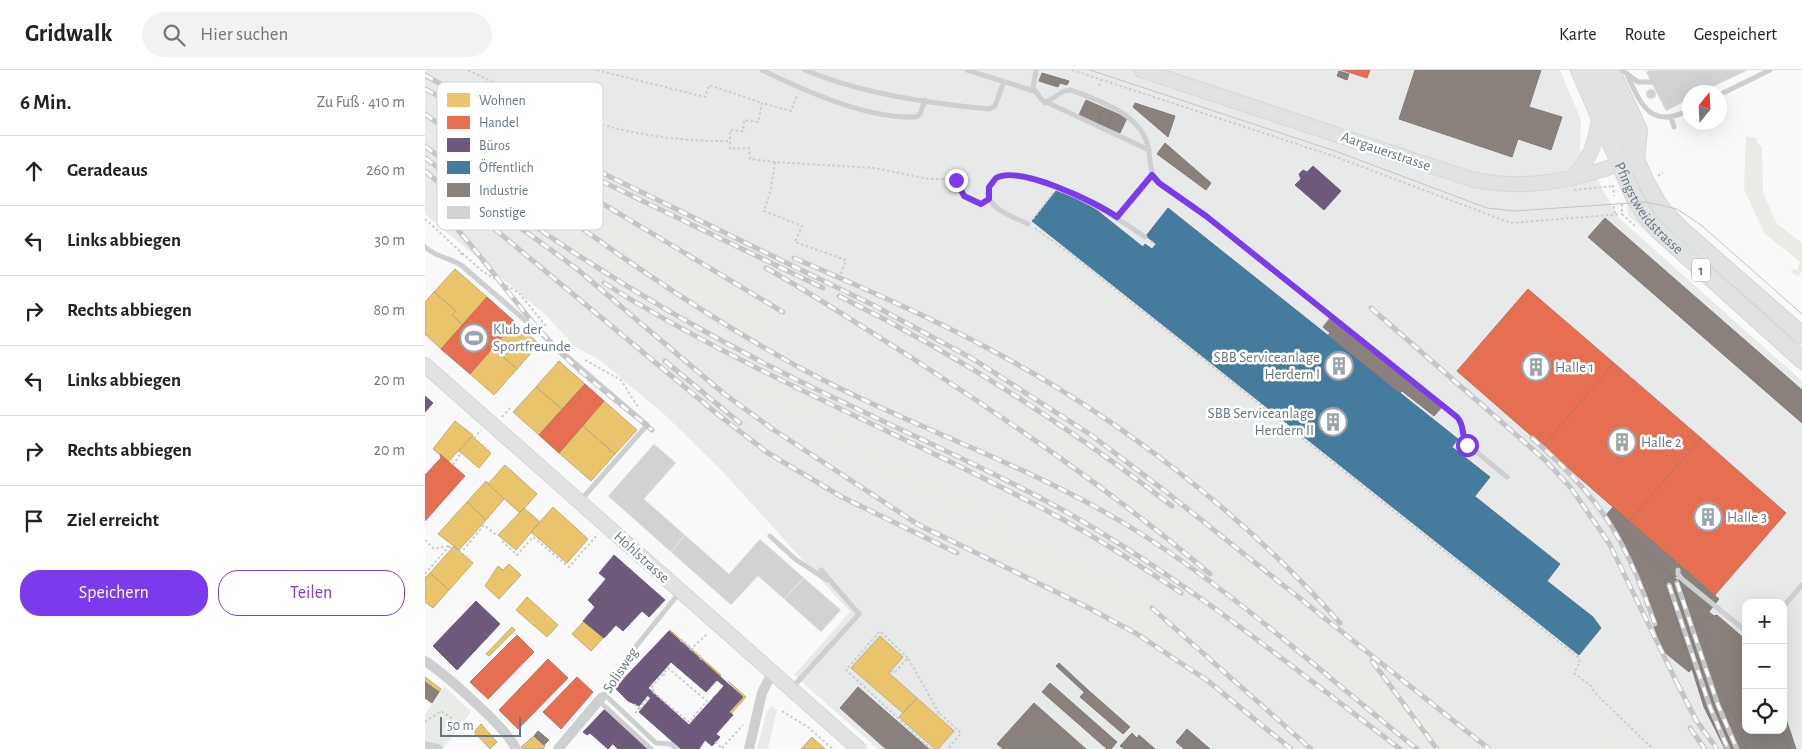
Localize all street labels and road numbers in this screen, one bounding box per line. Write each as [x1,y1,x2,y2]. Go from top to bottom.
street label: Aargauerstrasse [1339,129,1433,174]
street label: Pfingstweidstrasse [1612,160,1686,257]
road number: 1 [1692,258,1710,282]
street label: Hohlstrasse [611,529,672,586]
street label: Solisweg [600,644,641,696]

